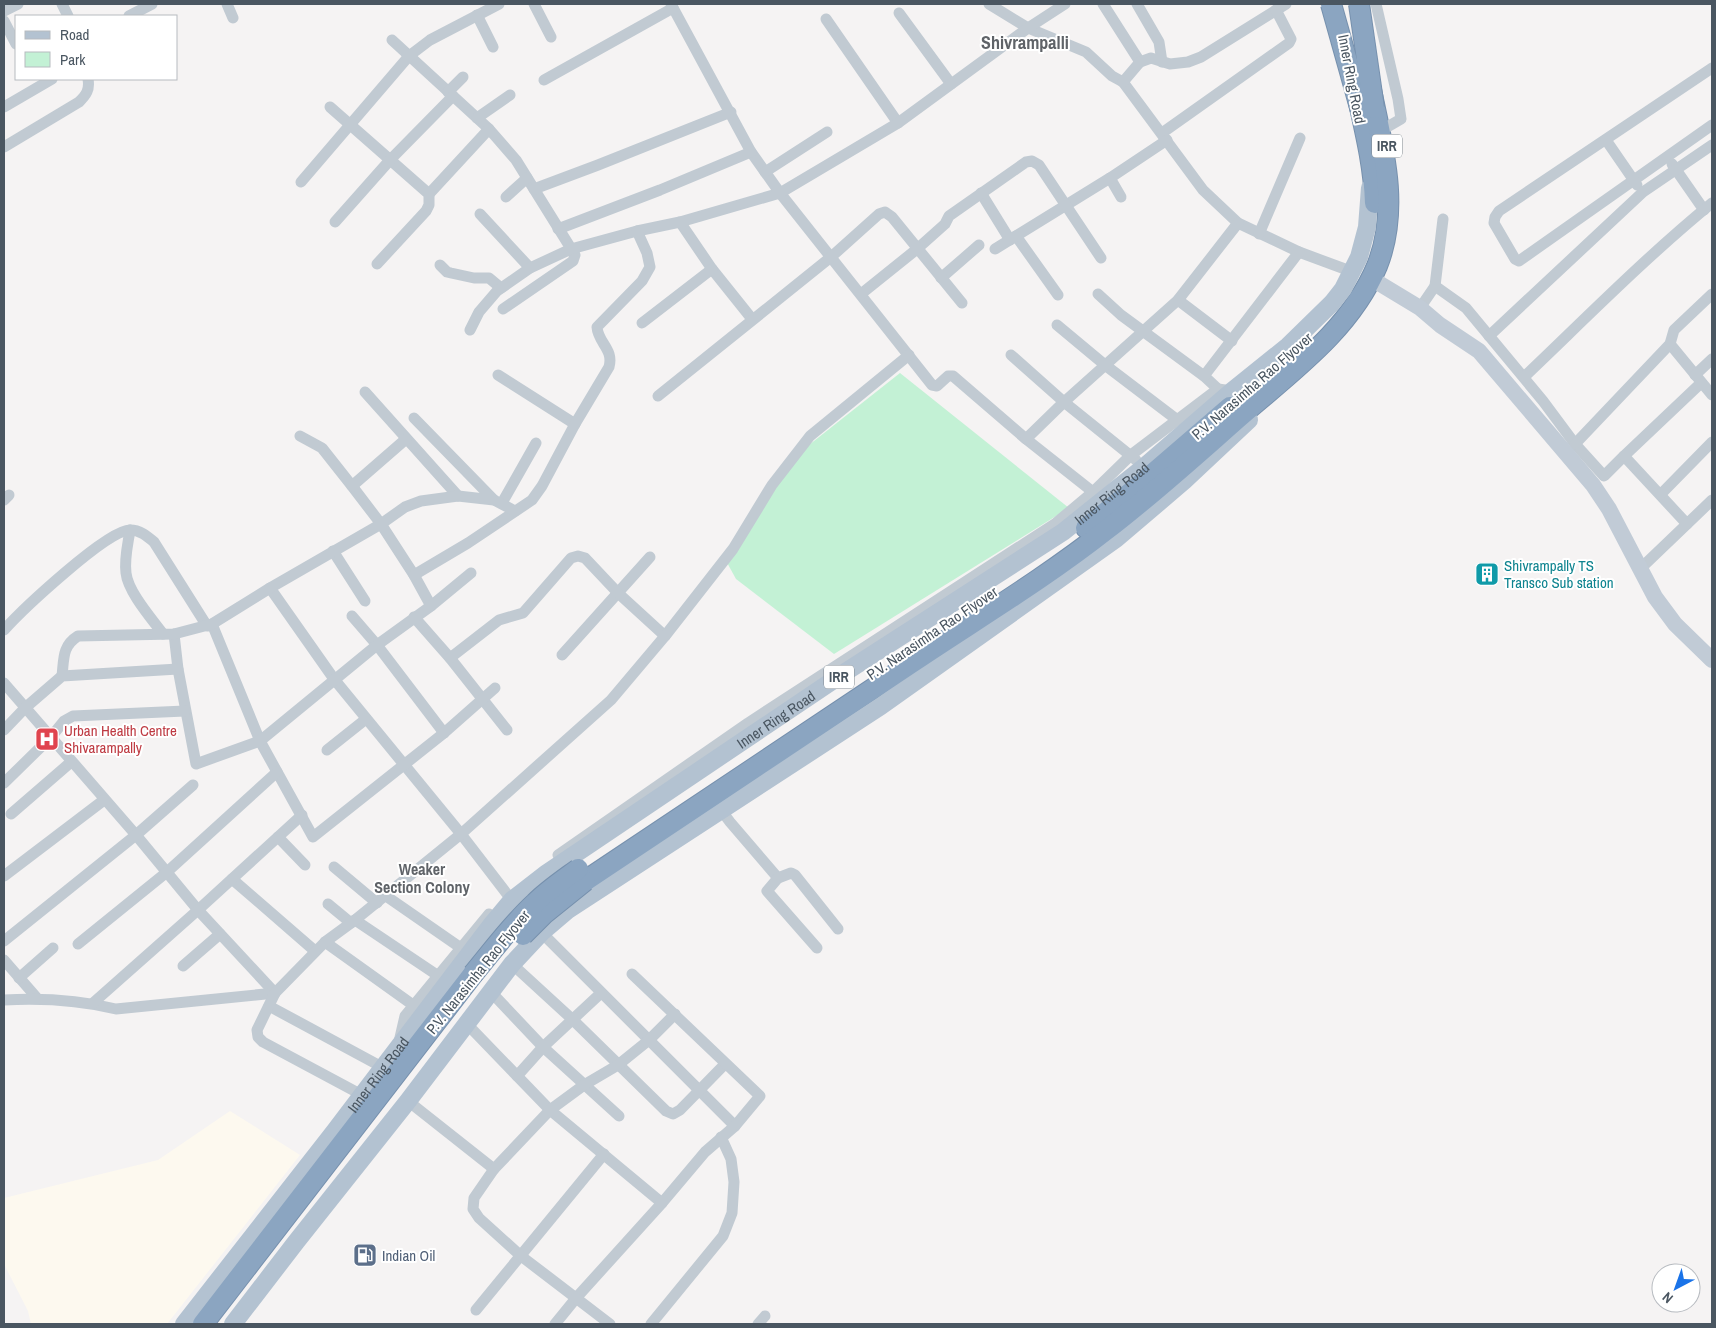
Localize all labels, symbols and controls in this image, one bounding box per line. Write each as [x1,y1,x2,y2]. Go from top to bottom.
legend [15,15,178,80]
text: Road [60,24,89,45]
district label: Shivrampalli [981,30,1069,55]
street label: Inner Ring Road [1333,33,1371,125]
text: Park [60,49,86,70]
road number: IRR [1372,134,1402,158]
street label: P.V. Narasimha Rao Flyover [1187,328,1317,444]
street label: Inner Ring Road [1070,457,1153,530]
place label: Shivrampally TS Transco Sub station [1504,555,1614,593]
building icon: Shivrampally TS Transco Sub station [1474,561,1500,587]
street label: P.V. Narasimha Rao Flyover [862,581,1002,685]
road number: IRR [824,666,854,689]
street label: Inner Ring Road [732,685,819,753]
place label: Urban Health Centre Shivarampally [64,720,177,758]
hospital icon: Urban Health Centre Shivarampally [34,726,60,752]
district label: Weaker Section Colony [374,858,470,898]
street label: P.V. Narasimha Rao Flyover [421,906,535,1038]
street label: Inner Ring Road [342,1032,413,1117]
fuel station icon: Indian Oil [352,1242,378,1268]
place label: Indian Oil [382,1245,435,1266]
north arrow [1651,1263,1701,1313]
text: N [1658,1288,1677,1307]

